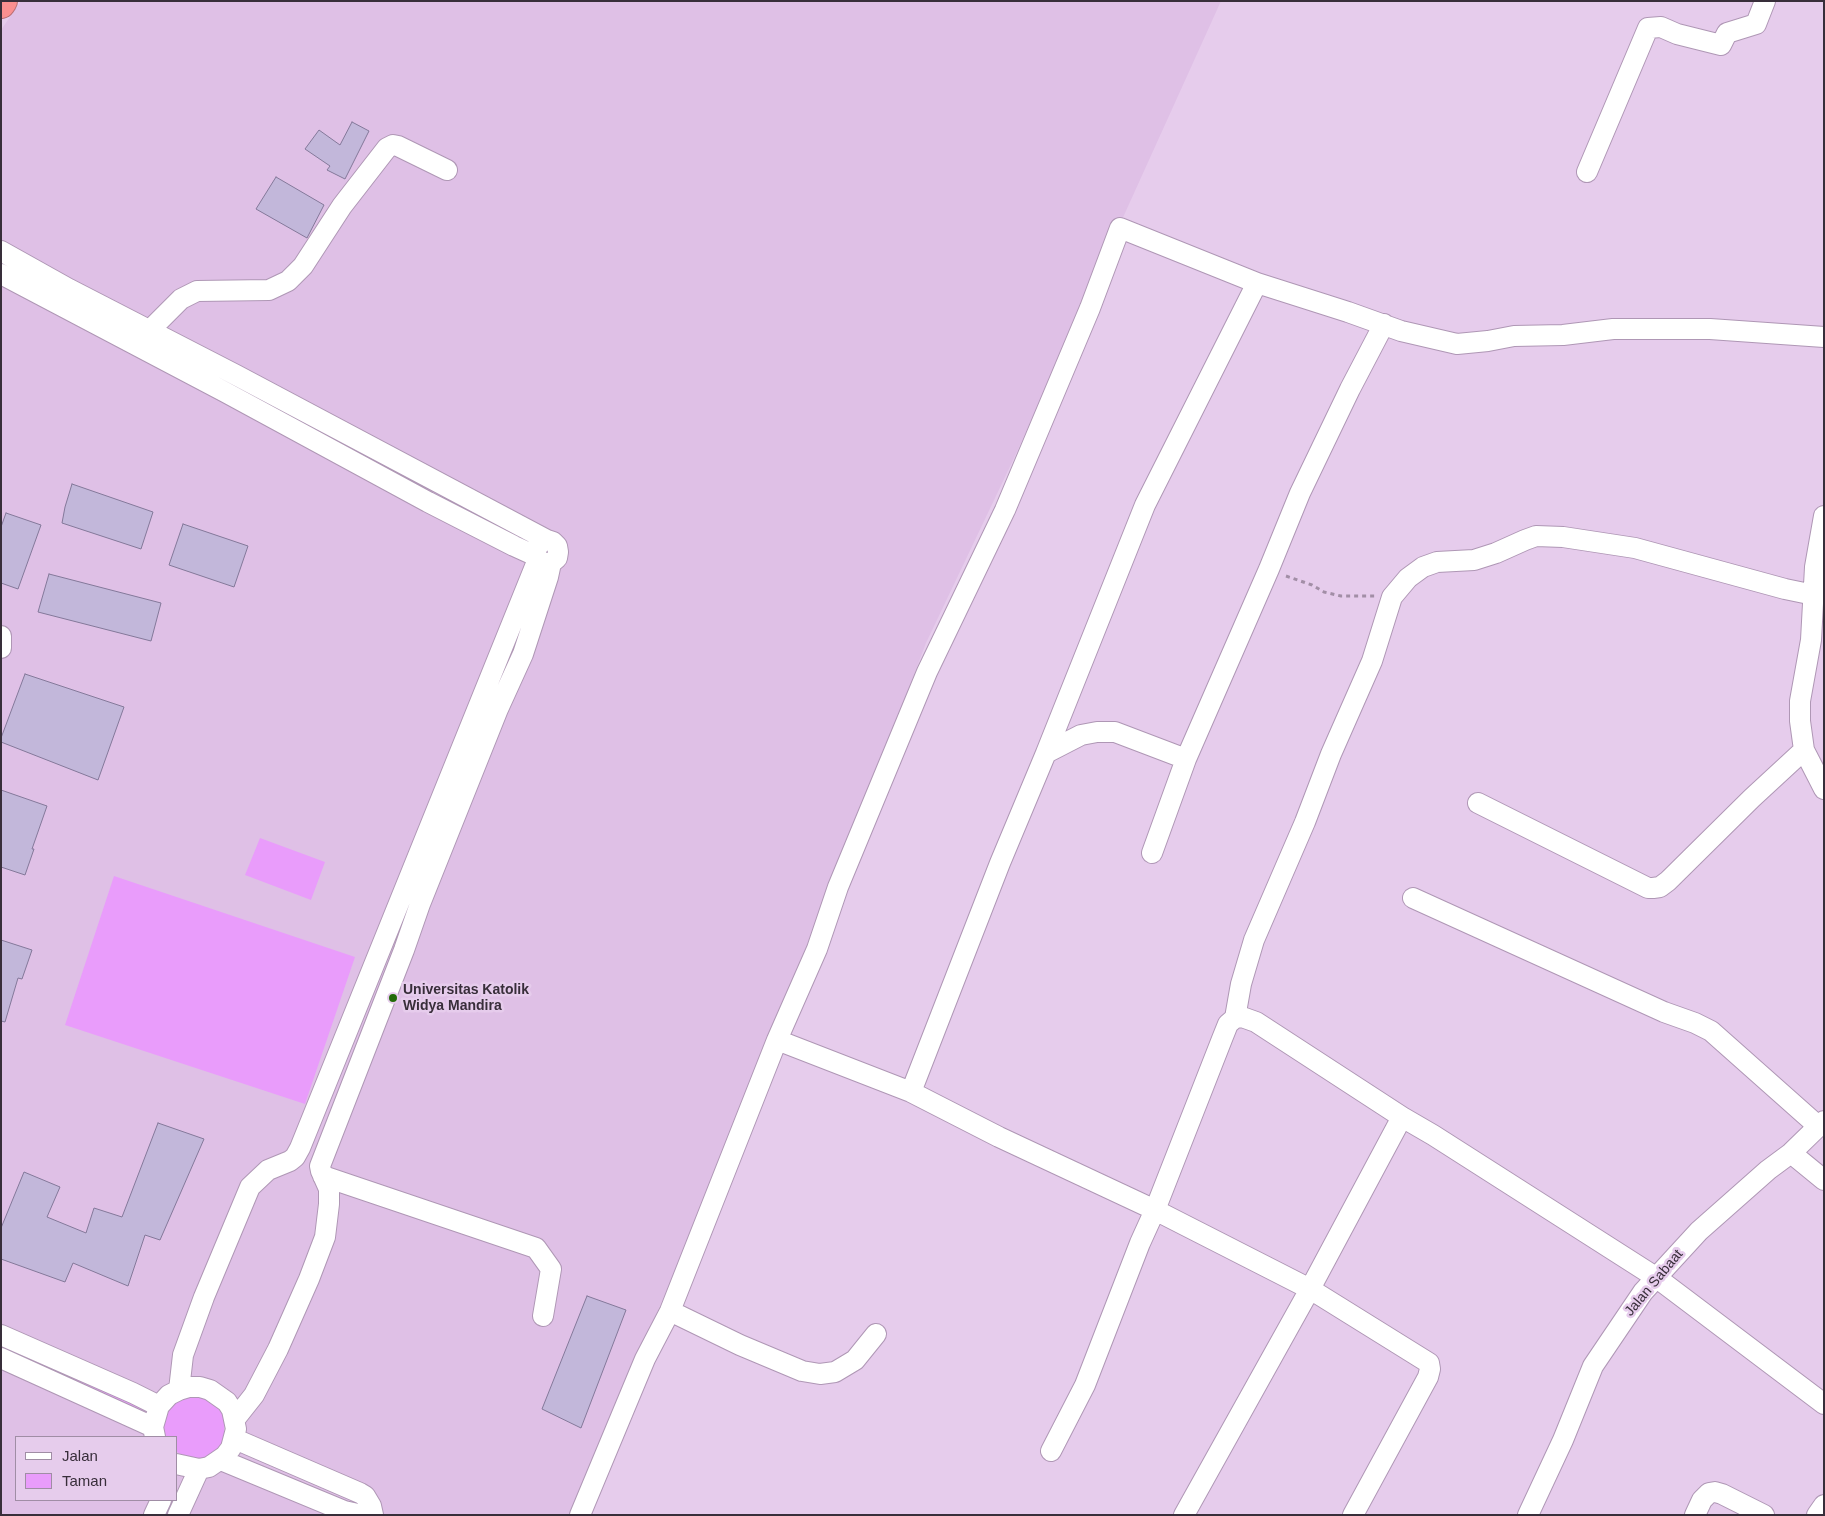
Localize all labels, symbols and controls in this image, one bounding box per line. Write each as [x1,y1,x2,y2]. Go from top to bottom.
place label: Universitas Katolik Widya Mandira [403,982,529,1014]
marker: Universitas Katolik Widya Mandira [387,992,399,1004]
street label: Jalan Sabaat [1621,1246,1687,1320]
legend [15,1436,178,1501]
text: Jalan [62,1447,98,1464]
text: Taman [62,1472,107,1489]

